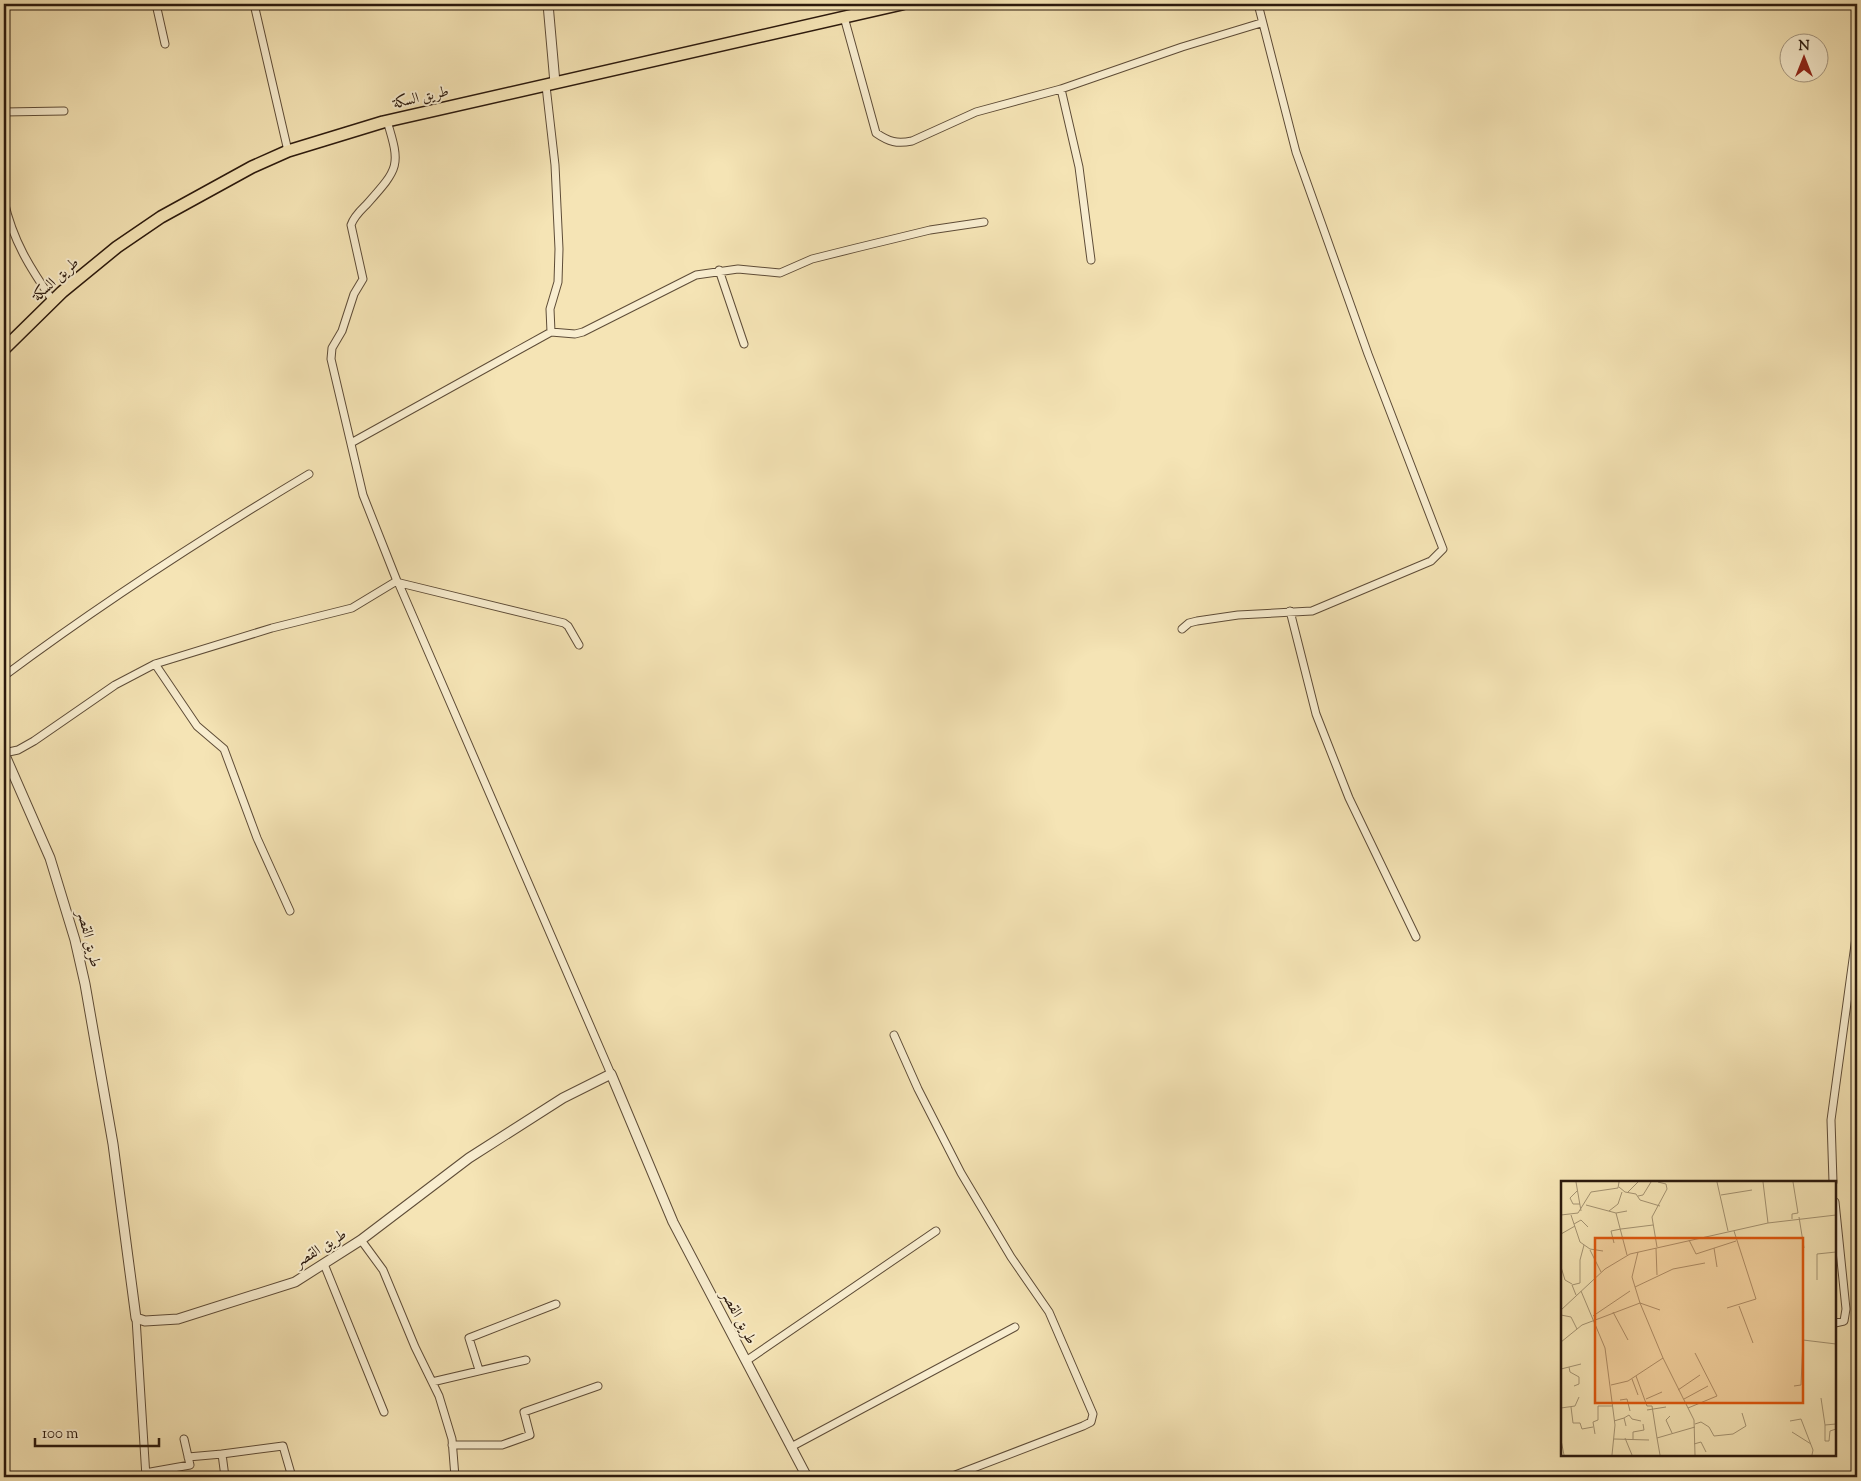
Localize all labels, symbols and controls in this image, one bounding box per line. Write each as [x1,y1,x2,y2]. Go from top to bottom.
north arrow [1778,32,1828,82]
text: N [1798,37,1810,57]
street label: طريق السكة [390,81,451,115]
street label: طريق السكة [27,253,84,308]
street label: طريق القصر [70,906,105,970]
inset map [1561,1181,1836,1456]
street label: طريق القصر [289,1225,351,1274]
street label: طريق القصر [714,1286,761,1349]
scale bar [35,1416,159,1448]
text: 100 m [42,1424,79,1445]

